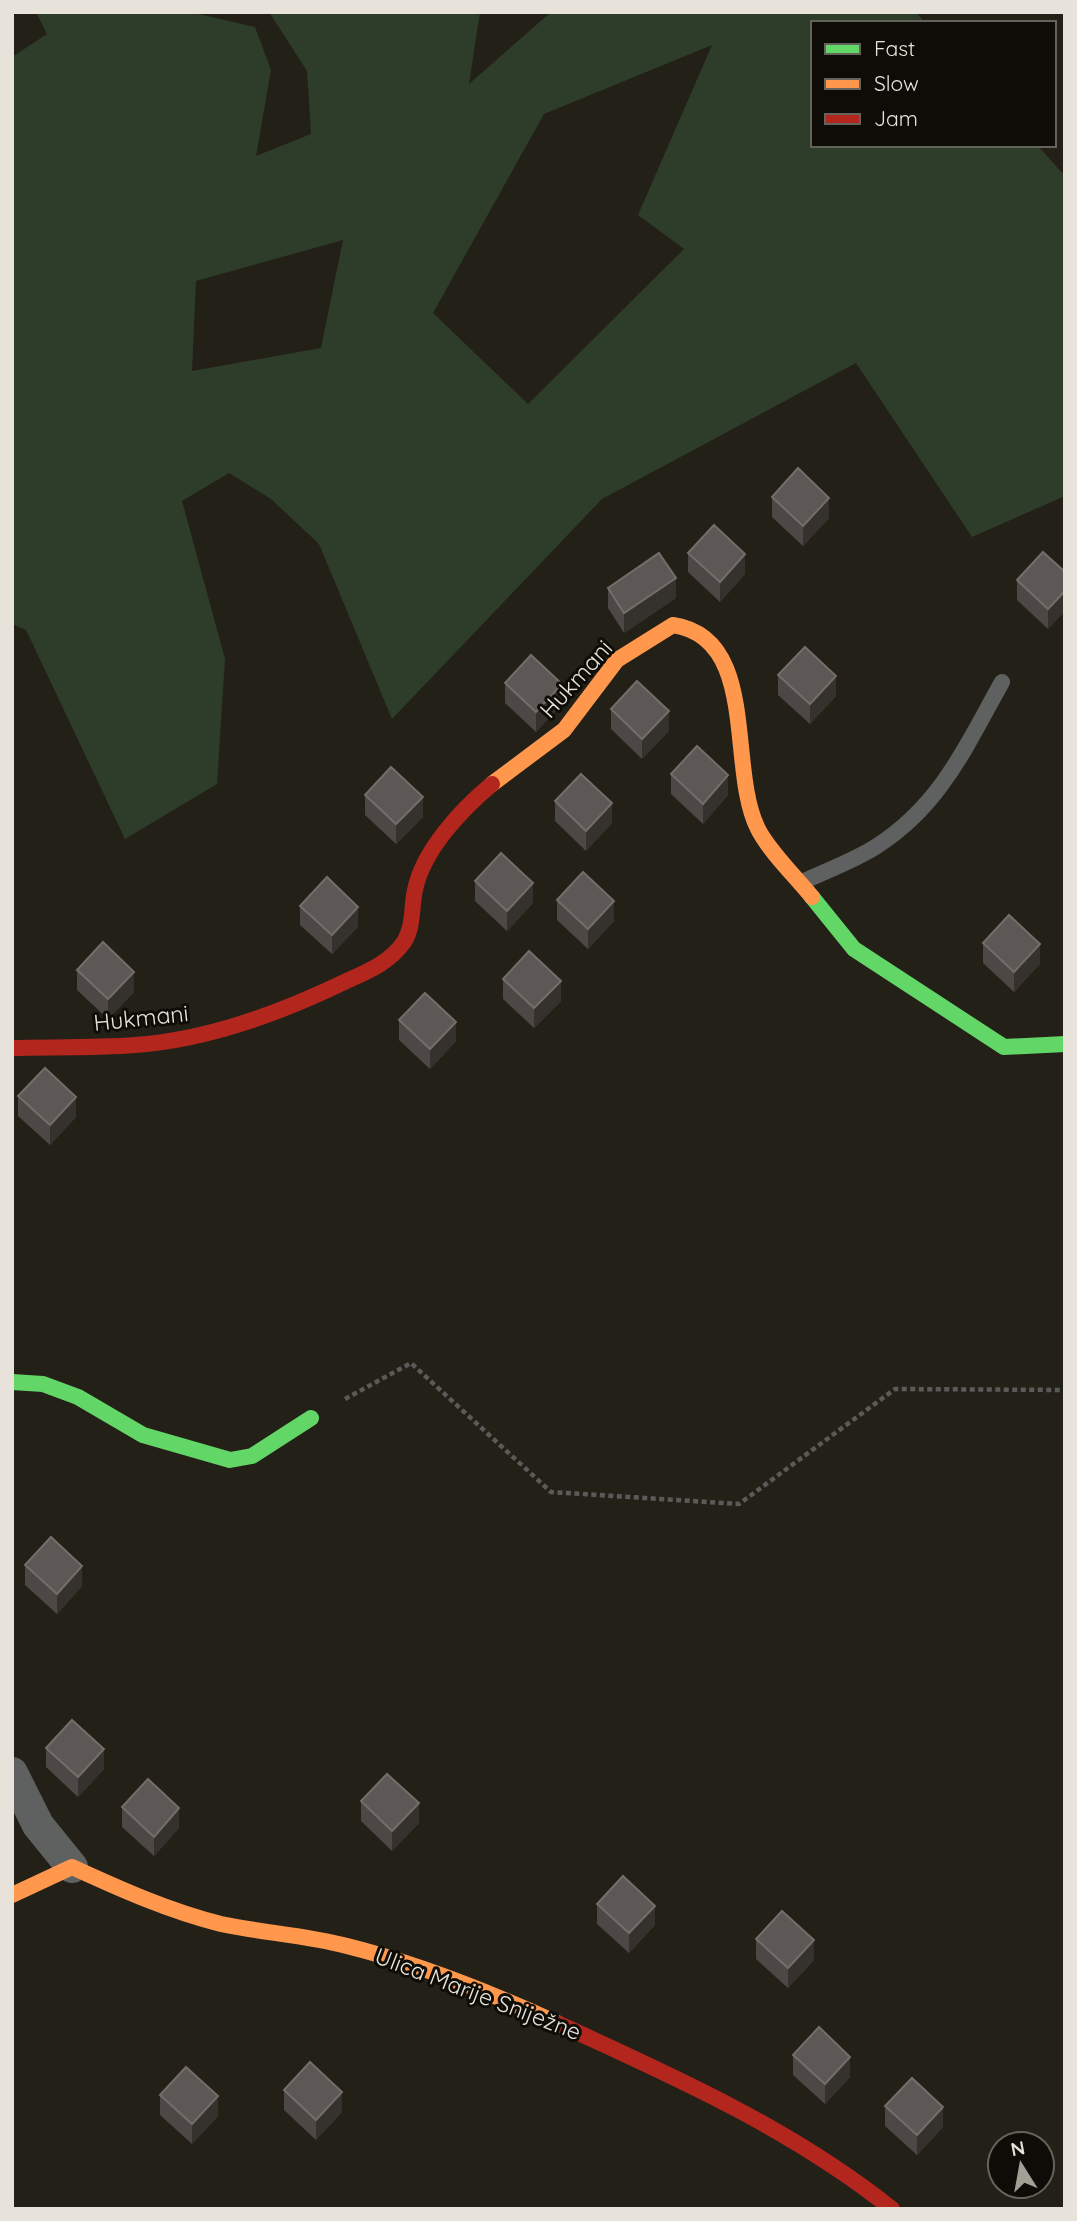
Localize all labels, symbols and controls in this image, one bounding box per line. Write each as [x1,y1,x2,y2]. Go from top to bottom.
legend [811,21,1056,147]
text: Fast [874,35,915,61]
text: Slow [874,70,919,96]
text: Jam [874,105,918,131]
street label: Hukmani [533,634,618,724]
street label: Hukmani [92,998,190,1037]
street label: Ulica Marije Sniježne [371,1941,585,2046]
north arrow [986,2130,1056,2200]
text: N [1009,2135,1027,2161]

